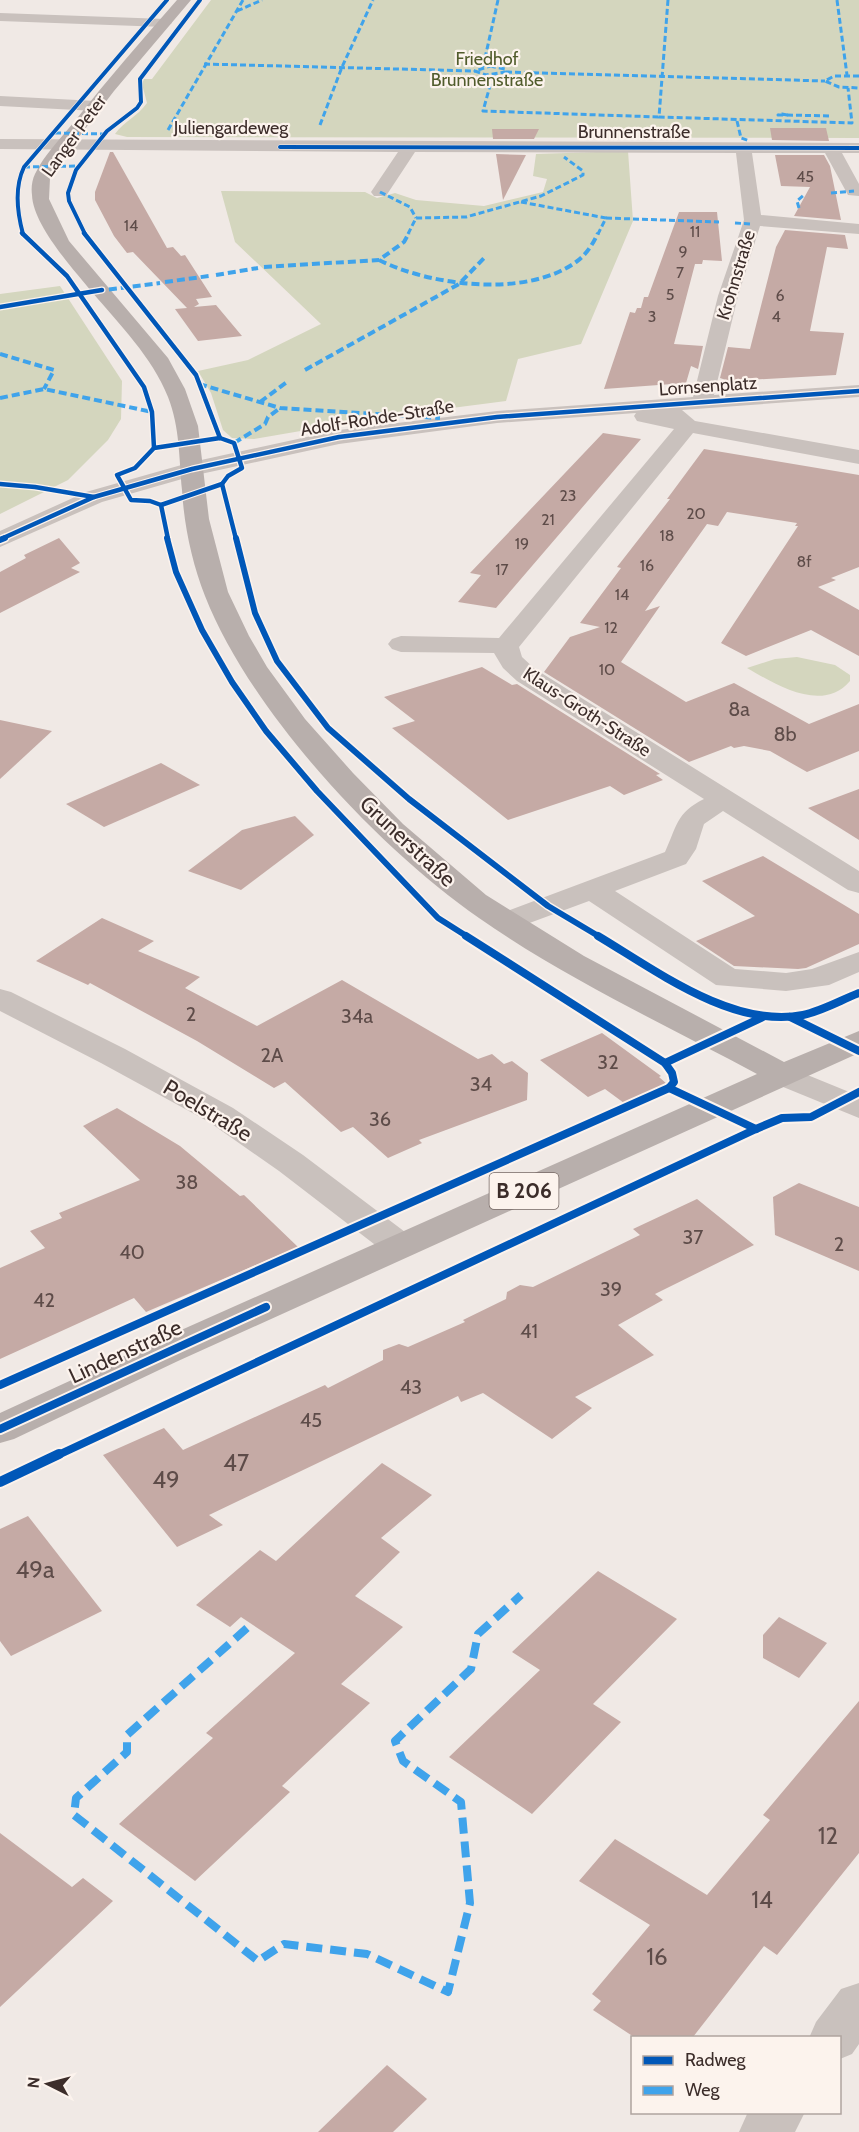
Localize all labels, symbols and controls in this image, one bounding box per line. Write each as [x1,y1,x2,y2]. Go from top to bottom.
park label: Friedhof Brunnenstraße [431,48,543,91]
street label: Langer Peter [37,91,111,181]
street label: Juliengardeweg [173,117,289,139]
street label: Brunnenstraße [578,121,690,143]
house number: 45 [796,167,814,186]
house number: 14 [124,216,138,235]
house number: 11 [690,222,700,241]
street label: Krohnstraße [712,228,760,322]
house number: 9 [678,242,688,261]
house number: 7 [676,263,684,282]
house number: 5 [666,285,674,304]
house number: 6 [775,286,785,305]
house number: 3 [648,307,656,326]
house number: 4 [771,307,781,326]
street label: Lornsenplatz [658,372,758,400]
street label: Adolf-Rohde-Straße [299,395,455,441]
house number: 23 [559,486,577,505]
house number: 20 [686,504,706,523]
house number: 21 [541,510,555,529]
house number: 18 [660,526,674,545]
house number: 19 [515,534,529,553]
house number: 8f [797,552,812,571]
house number: 16 [640,556,654,575]
house number: 17 [495,560,509,579]
house number: 14 [615,585,629,604]
house number: 12 [604,618,618,637]
house number: 10 [599,660,615,679]
street label: Klaus-Groth-Straße [519,662,655,762]
house number: 8a [728,697,750,721]
house number: 8b [773,722,797,746]
street label: Grunerstraße [354,790,461,893]
house number: 2 [186,1002,196,1026]
house number: 34a [341,1004,373,1028]
house number: 2A [261,1043,284,1067]
house number: 32 [597,1050,619,1074]
house number: 34 [470,1072,493,1096]
street label: Poelstraße [159,1073,257,1147]
house number: 36 [369,1107,391,1131]
house number: 38 [176,1170,198,1194]
road number: B 206 [490,1173,558,1209]
house number: 37 [683,1225,703,1249]
house number: 2 [834,1232,844,1256]
house number: 40 [119,1240,145,1264]
house number: 39 [600,1277,622,1301]
house number: 42 [33,1288,55,1312]
street label: Lindenstraße [64,1314,186,1389]
house number: 41 [520,1319,538,1343]
house number: 43 [400,1375,422,1399]
house number: 45 [300,1408,322,1432]
house number: 47 [223,1448,249,1477]
house number: 49 [152,1465,180,1494]
house number: 49a [15,1555,55,1584]
house number: 12 [818,1821,838,1850]
house number: 14 [751,1885,773,1914]
house number: 16 [646,1942,668,1971]
legend [631,2036,841,2114]
text: Radweg [685,2049,747,2071]
north arrow [18,2054,78,2114]
text: N [24,2076,44,2089]
text: Weg [685,2079,721,2101]

